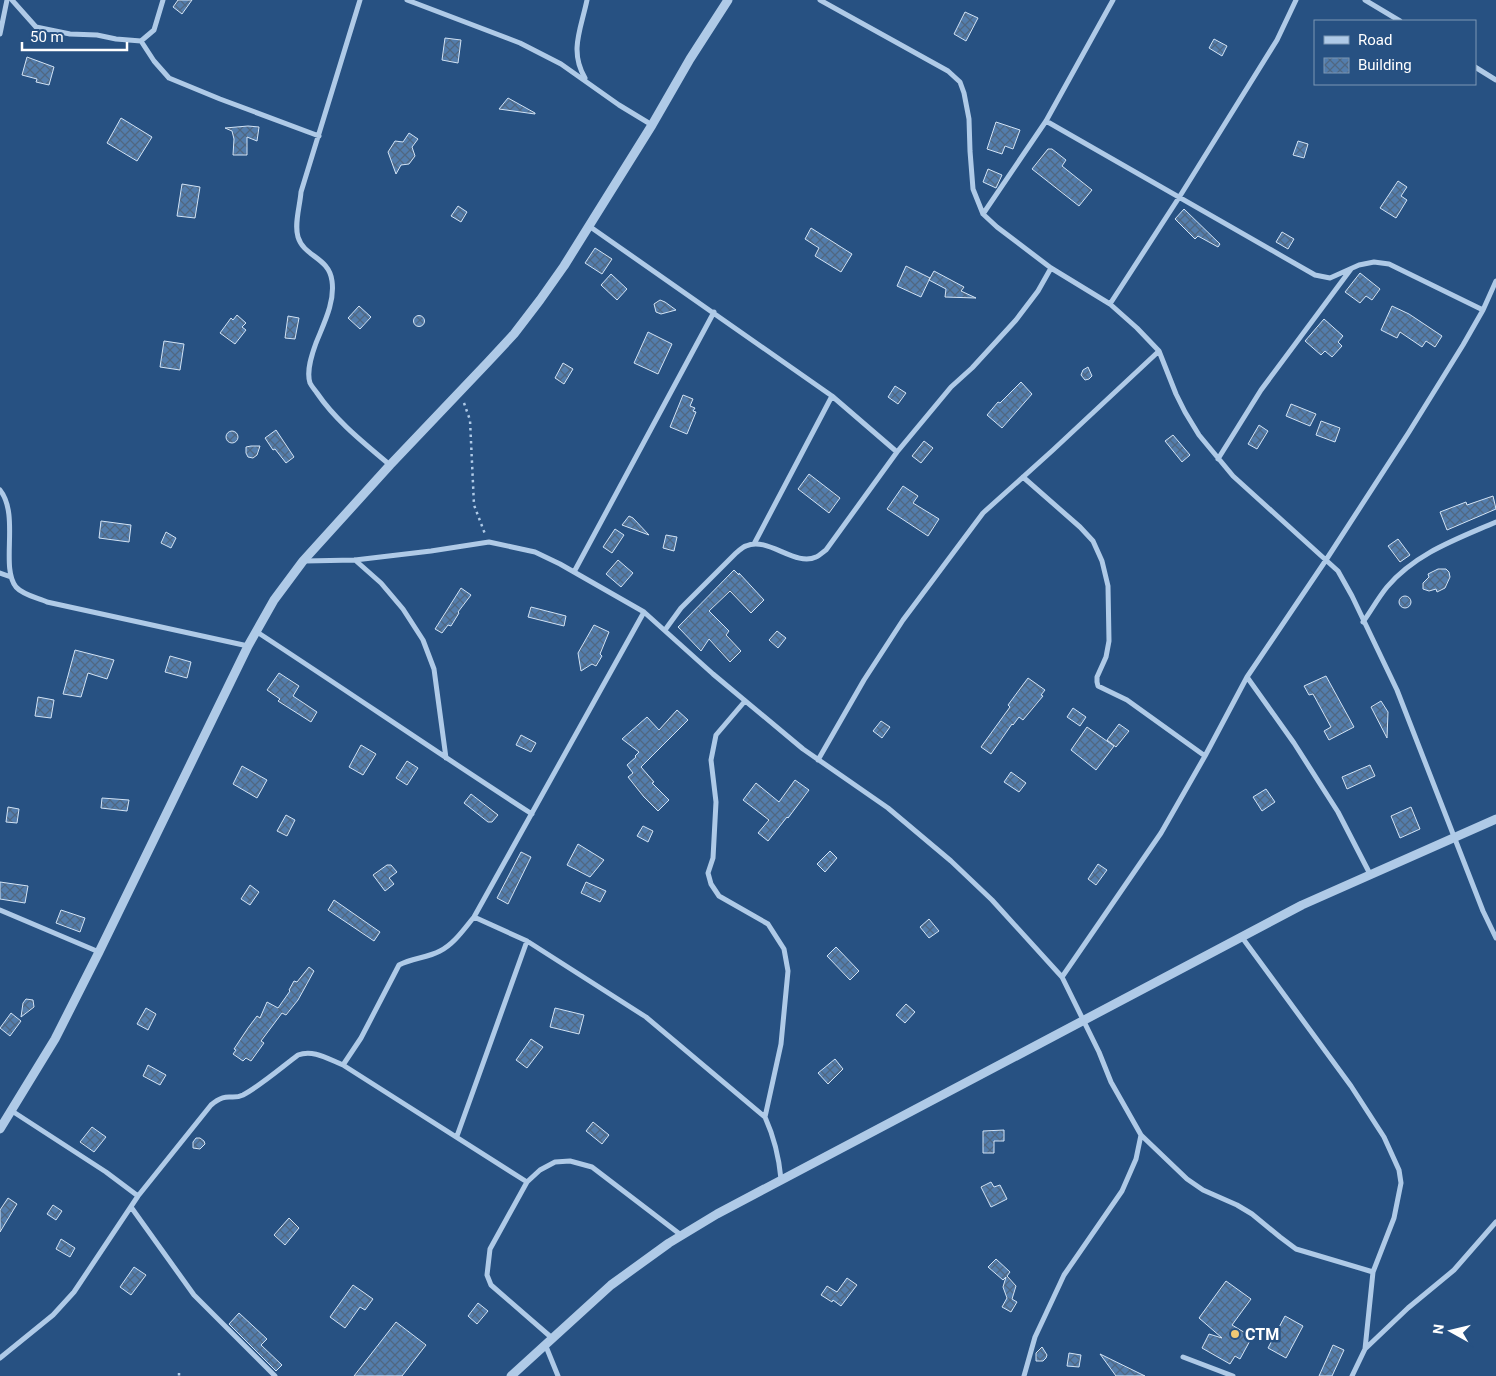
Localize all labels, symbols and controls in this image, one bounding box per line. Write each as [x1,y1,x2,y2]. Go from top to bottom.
scale bar [22,20,128,52]
legend [1314,20,1476,85]
text: 50 m [30,28,64,46]
text: Road [1358,31,1392,49]
text: Building [1358,56,1412,74]
north arrow [1426,1306,1476,1356]
text: N [1430,1323,1447,1335]
place label: CTM [1245,1325,1279,1344]
marker: CTM [1229,1328,1241,1340]

